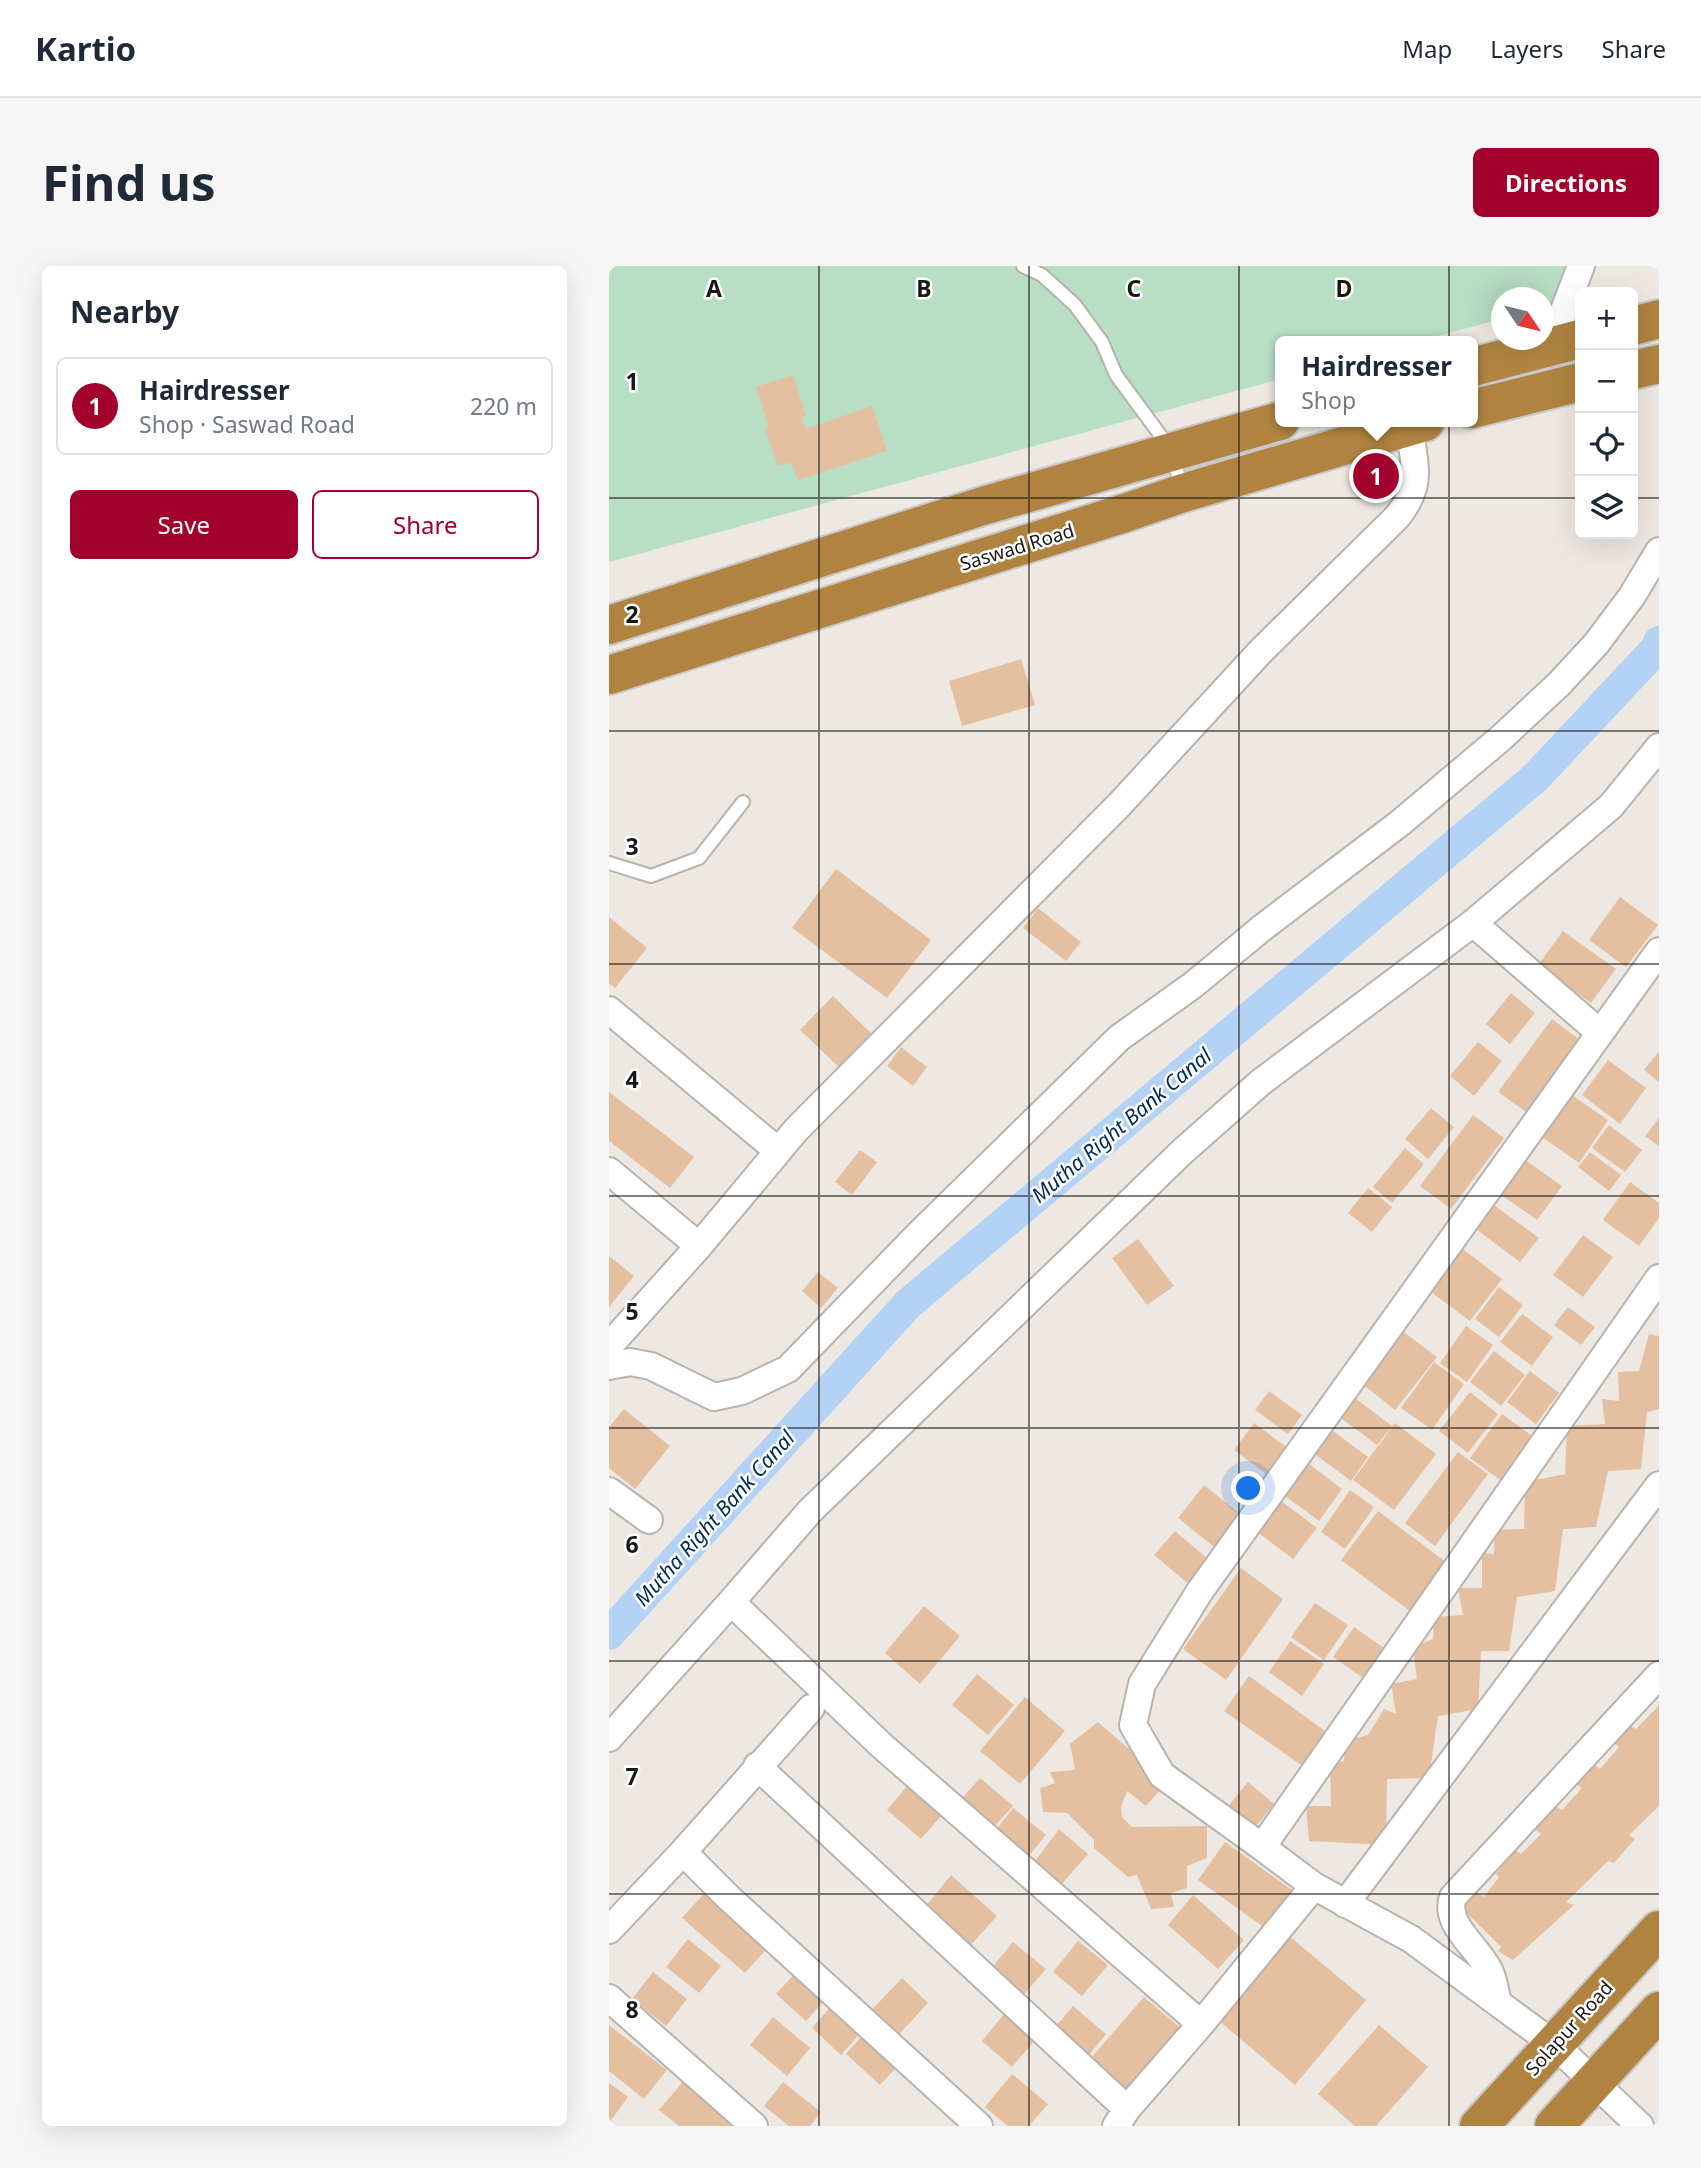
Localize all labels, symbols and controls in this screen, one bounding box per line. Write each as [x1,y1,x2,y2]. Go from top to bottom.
text: Kartio [35,26,136,71]
text: Map [1402,32,1452,65]
text: Layers [1490,32,1564,65]
text: Share [1602,32,1666,65]
button: Directions [1473,148,1659,217]
text: Find us [42,149,216,215]
text: A [706,272,722,304]
text: B [916,272,932,304]
text: C [1127,272,1142,304]
text: D [1336,272,1352,304]
north arrow [1491,287,1554,350]
map controls [1575,287,1638,539]
button: + [1575,287,1638,350]
text: Nearby [70,291,179,332]
popup [1275,336,1478,427]
text: Hairdresser [1301,348,1452,384]
button: − [1575,350,1638,413]
text: 1 [625,365,639,397]
text: Hairdresser [139,372,290,408]
text: Shop [1301,384,1356,416]
text: 1 [88,390,102,422]
text: 220 m [470,390,537,422]
text: Shop · Saswad Road [139,408,355,440]
button: locate [1575,413,1638,476]
pin: 1 [1353,450,1399,502]
button: layers [1575,476,1638,539]
button: Save [70,490,298,559]
button: Share [312,490,539,559]
street label: Saswad Road [957,517,1077,577]
text: 2 [625,598,639,630]
text: 3 [625,830,639,862]
water label: Mutha Right Bank Canal [1025,1041,1217,1209]
text: 4 [625,1063,639,1095]
text: 5 [625,1295,639,1327]
water label: Mutha Right Bank Canal [628,1424,801,1612]
your location [1231,1471,1265,1505]
text: 6 [625,1528,639,1560]
text: 7 [625,1760,639,1792]
street label: Solapur Road [1519,1975,1619,2081]
text: 8 [625,1993,639,2025]

